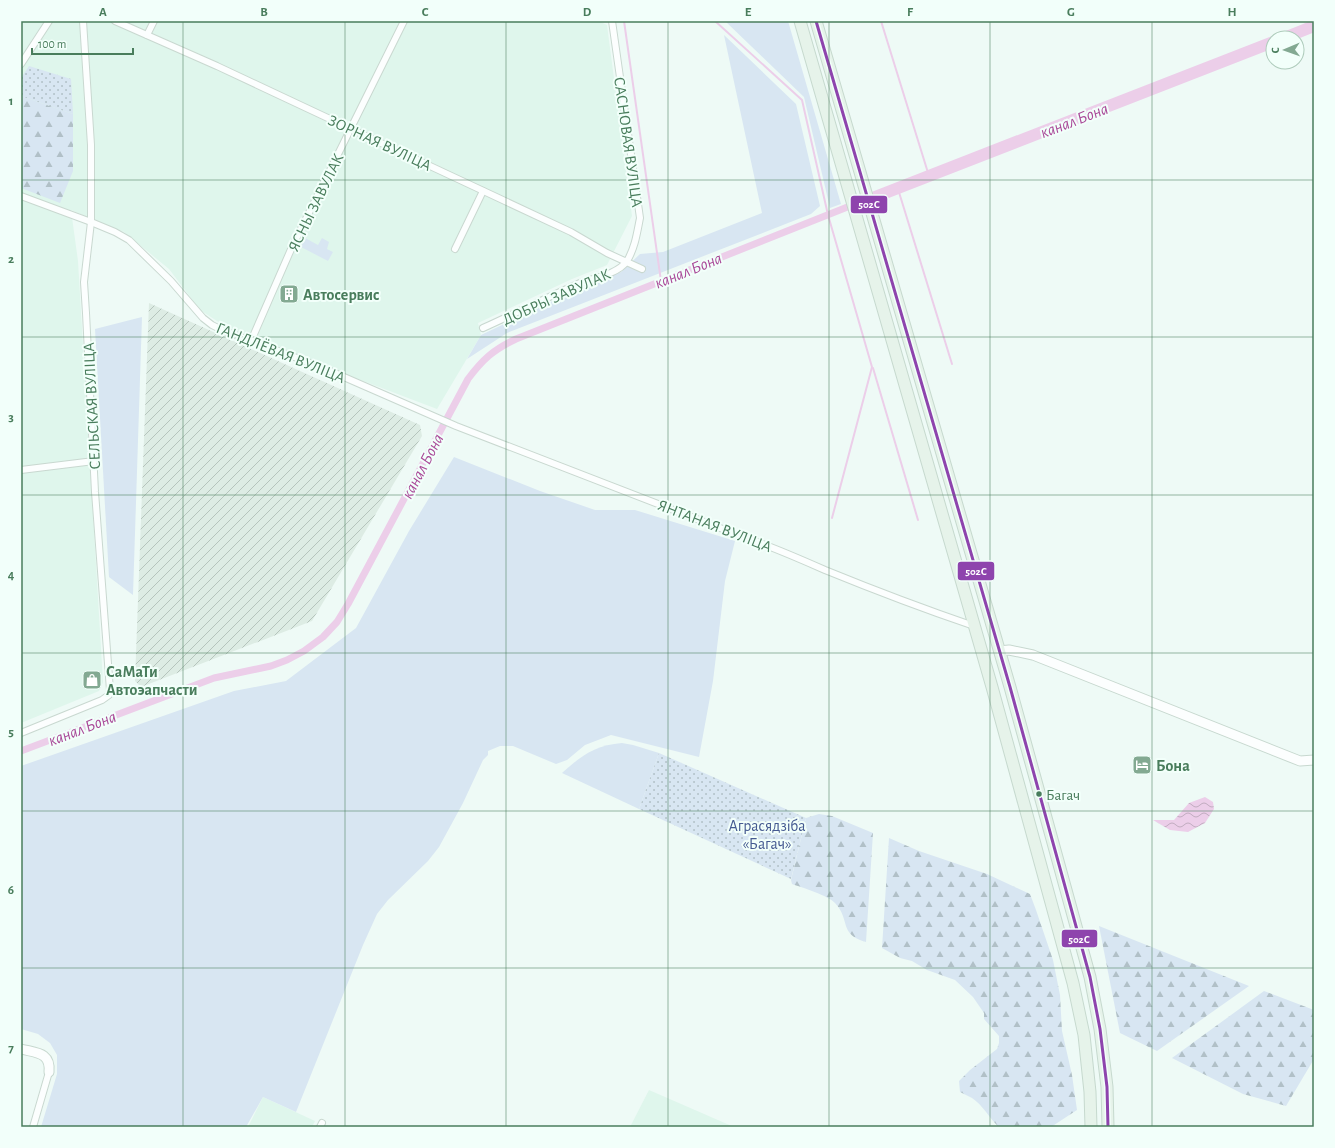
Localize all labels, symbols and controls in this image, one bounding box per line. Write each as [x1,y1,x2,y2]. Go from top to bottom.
text: A [99,6,107,19]
text: B [260,6,268,19]
text: C [422,6,429,19]
text: D [583,6,592,19]
text: E [745,6,752,19]
text: F [907,6,914,19]
text: G [1067,6,1075,19]
text: H [1227,6,1237,19]
scale bar [32,30,133,56]
north arrow [1265,30,1305,70]
text: 100 m [38,38,66,50]
text: С [1270,47,1281,54]
street label: САСНОВАЯ ВУЛІЦА [611,76,645,209]
text: 1 [9,95,13,108]
water label: канал Бона [1038,100,1110,141]
street label: ЗОРНАЯ ВУЛІЦА [325,112,434,174]
street label: ЯСНЫ ЗАВУЛАК [285,151,347,254]
line badge: 502С [850,195,888,214]
text: 502С [858,199,880,210]
water label: канал Бона [652,249,724,292]
text: 2 [8,253,14,266]
street label: ДОБРЫ ЗАВУЛАК [500,266,613,328]
building icon: Автосервис [278,283,300,305]
place label: Автосервис [303,287,380,303]
street label: ГАНДЛЁВАЯ ВУЛІЦА [214,318,349,386]
street label: СЕЛЬСКАЯ ВУЛІЦА [81,341,103,470]
text: 3 [8,411,14,424]
water label: канал Бона [398,431,447,501]
street label: ЯНТАНАЯ ВУЛІЦА [655,497,774,555]
line badge: 502С [957,561,995,581]
text: 502С [965,566,987,577]
text: 4 [8,569,15,582]
place label: СаМаТи Автоэапчасти [106,664,197,698]
shop icon: СаМаТи Автоэапчасти [81,669,103,691]
water label: канал Бона [46,708,118,749]
text: 5 [8,726,14,739]
hotel icon: Бона [1131,754,1153,776]
place label: Бона [1156,758,1190,774]
place label: Багач [1046,788,1080,803]
marker: Багач [1034,789,1044,799]
park label: Аграсядзіба «Багач» [728,818,806,852]
text: 6 [8,884,14,897]
line badge: 502С [1061,929,1098,948]
text: 502С [1068,934,1090,945]
text: 7 [8,1042,14,1055]

